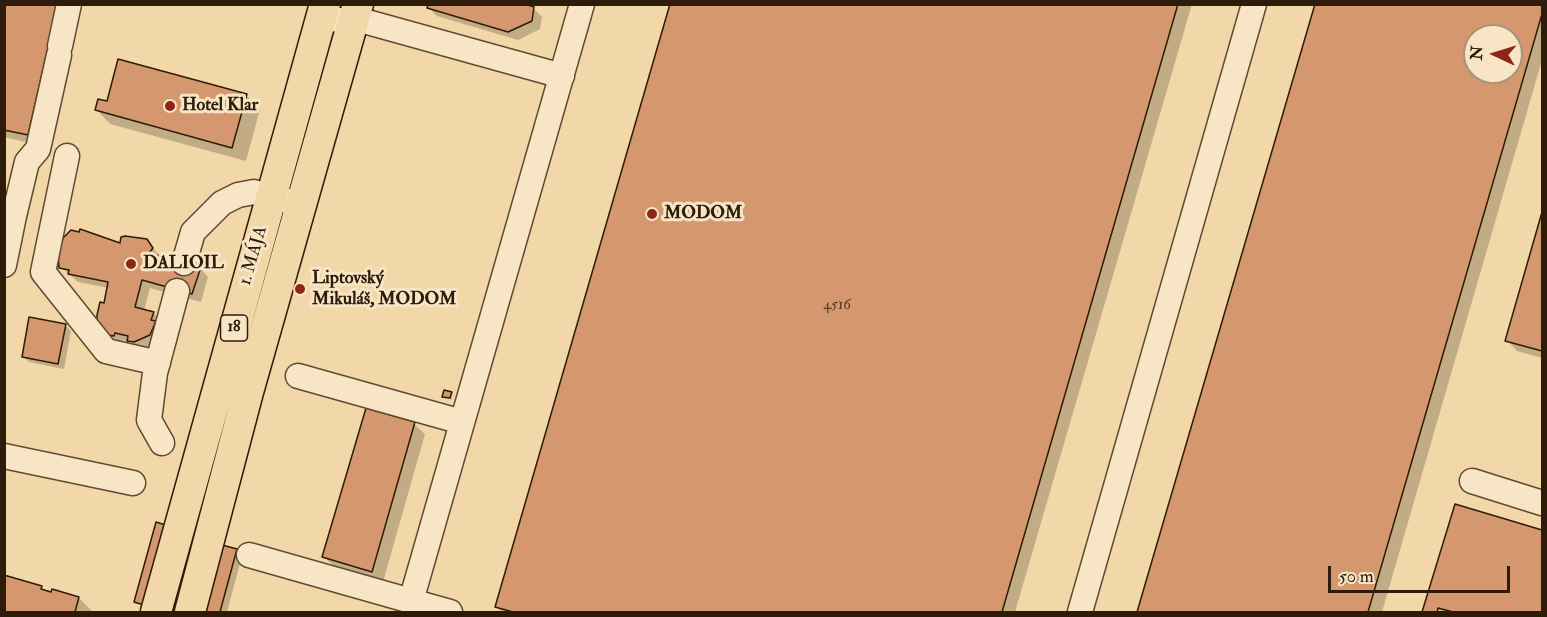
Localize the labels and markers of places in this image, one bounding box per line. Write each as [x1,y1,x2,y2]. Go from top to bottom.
place label: Hotel Klar [182,95,258,117]
marker: Hotel Klar [163,99,177,113]
place label: MODOM [664,203,742,225]
marker: MODOM [645,207,659,221]
place label: DALIOIL [143,253,224,275]
marker: DALIOIL [124,257,138,271]
place label: Liptovský Mikuláš, MODOM [312,268,456,310]
marker: Liptovský Mikuláš, MODOM [293,282,307,296]

